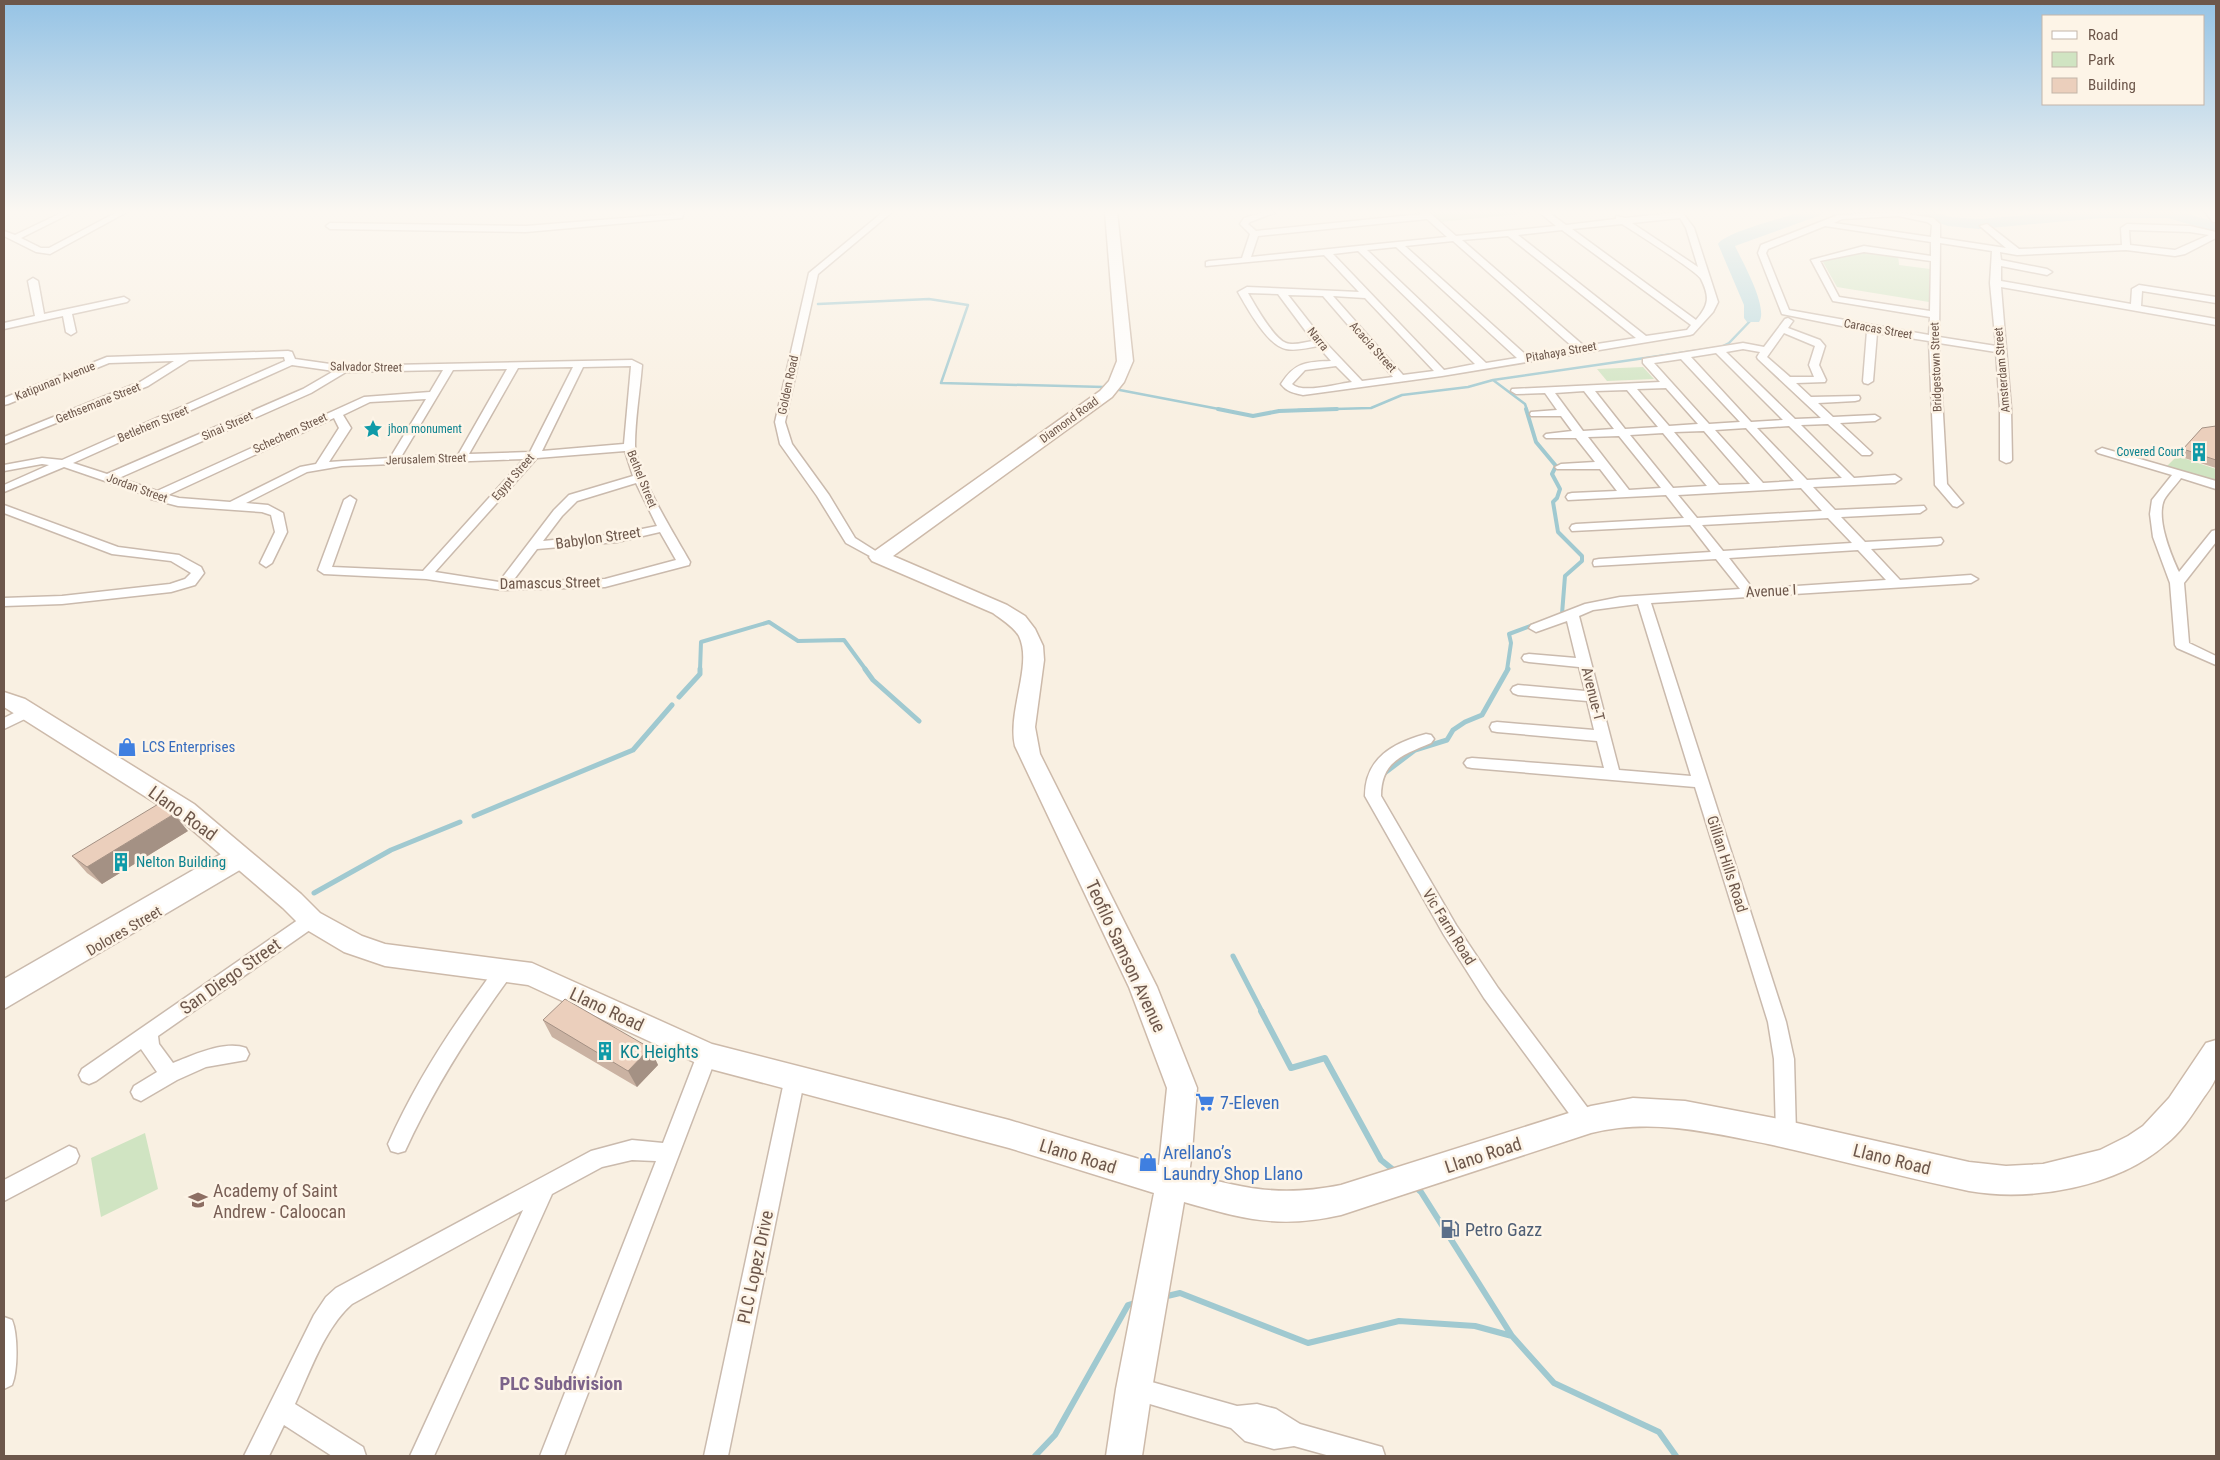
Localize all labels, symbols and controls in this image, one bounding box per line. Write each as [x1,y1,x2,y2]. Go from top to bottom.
legend [2042,15,2205,105]
text: Road [2088,26,2118,44]
text: Park [2088,51,2115,69]
text: Building [2088,76,2136,94]
street label: Caracas Street [1843,316,1914,342]
street label: Acacia Street [1347,319,1400,375]
street label: Bridgestown Street [1927,321,1945,412]
street label: Narra [1304,324,1332,354]
street label: Amsterdam Street [1991,326,2013,413]
street label: Pitahaya Street [1524,339,1598,365]
street label: Golden Road [775,354,801,416]
street label: Katipunan Avenue [13,358,97,403]
street label: Salvador Street [330,359,403,375]
street label: Gethsemane Street [54,379,143,426]
street label: Diamond Road [1037,394,1101,446]
street label: Betlehem Street [116,403,191,445]
street label: Sinai Street [199,408,255,443]
street label: Schechem Street [251,410,330,456]
place icon: jhon monument [362,418,384,440]
place label: jhon monument [387,422,462,436]
building icon: Covered Court [2188,441,2210,463]
place label: Covered Court [2117,445,2184,459]
street label: Bethel Street [624,448,660,510]
street label: Jerusalem Street [386,451,467,467]
street label: Egypt Street [489,451,537,503]
street label: Jordan Street [105,471,170,506]
street label: Babylon Street [554,523,642,553]
street label: Damascus Street [500,573,600,593]
street label: Avenue I [1745,581,1797,601]
street label: Avenue-T [1578,665,1608,723]
shop icon: LCS Enterprises [116,736,138,758]
place label: LCS Enterprises [142,738,235,756]
street label: Llano Road [145,781,221,845]
street label: Gillian Hills Road [1703,813,1751,915]
building icon: Nelton Building [110,851,132,873]
place label: Nelton Building [136,853,226,871]
street label: Teofilo Samson Avenue [1082,877,1170,1035]
street label: Vic Farm Road [1419,886,1479,968]
street label: Dolores Street [83,902,165,960]
street label: San Diego Street [176,934,284,1018]
street label: Llano Road [567,983,647,1035]
building icon: KC Heights [594,1040,616,1062]
place label: KC Heights [620,1041,699,1062]
supermarket icon: 7-Eleven [1194,1091,1216,1113]
place label: 7-Eleven [1220,1092,1280,1113]
street label: Llano Road [1442,1133,1524,1177]
street label: Llano Road [1037,1134,1119,1178]
street label: Llano Road [1851,1139,1933,1179]
place label: Arellano’s Laundry Shop Llano [1163,1142,1303,1184]
shop icon: Arellano’s Laundry Shop Llano [1137,1151,1159,1173]
place label: Academy of Saint Andrew - Caloocan [213,1180,346,1222]
school or university icon: Academy of Saint Andrew - Caloocan [187,1189,209,1211]
street label: PLC Lopez Drive [733,1208,777,1326]
fuel station icon: Petro Gazz [1439,1218,1461,1240]
place label: Petro Gazz [1465,1219,1542,1240]
district label: PLC Subdivision [499,1372,623,1395]

